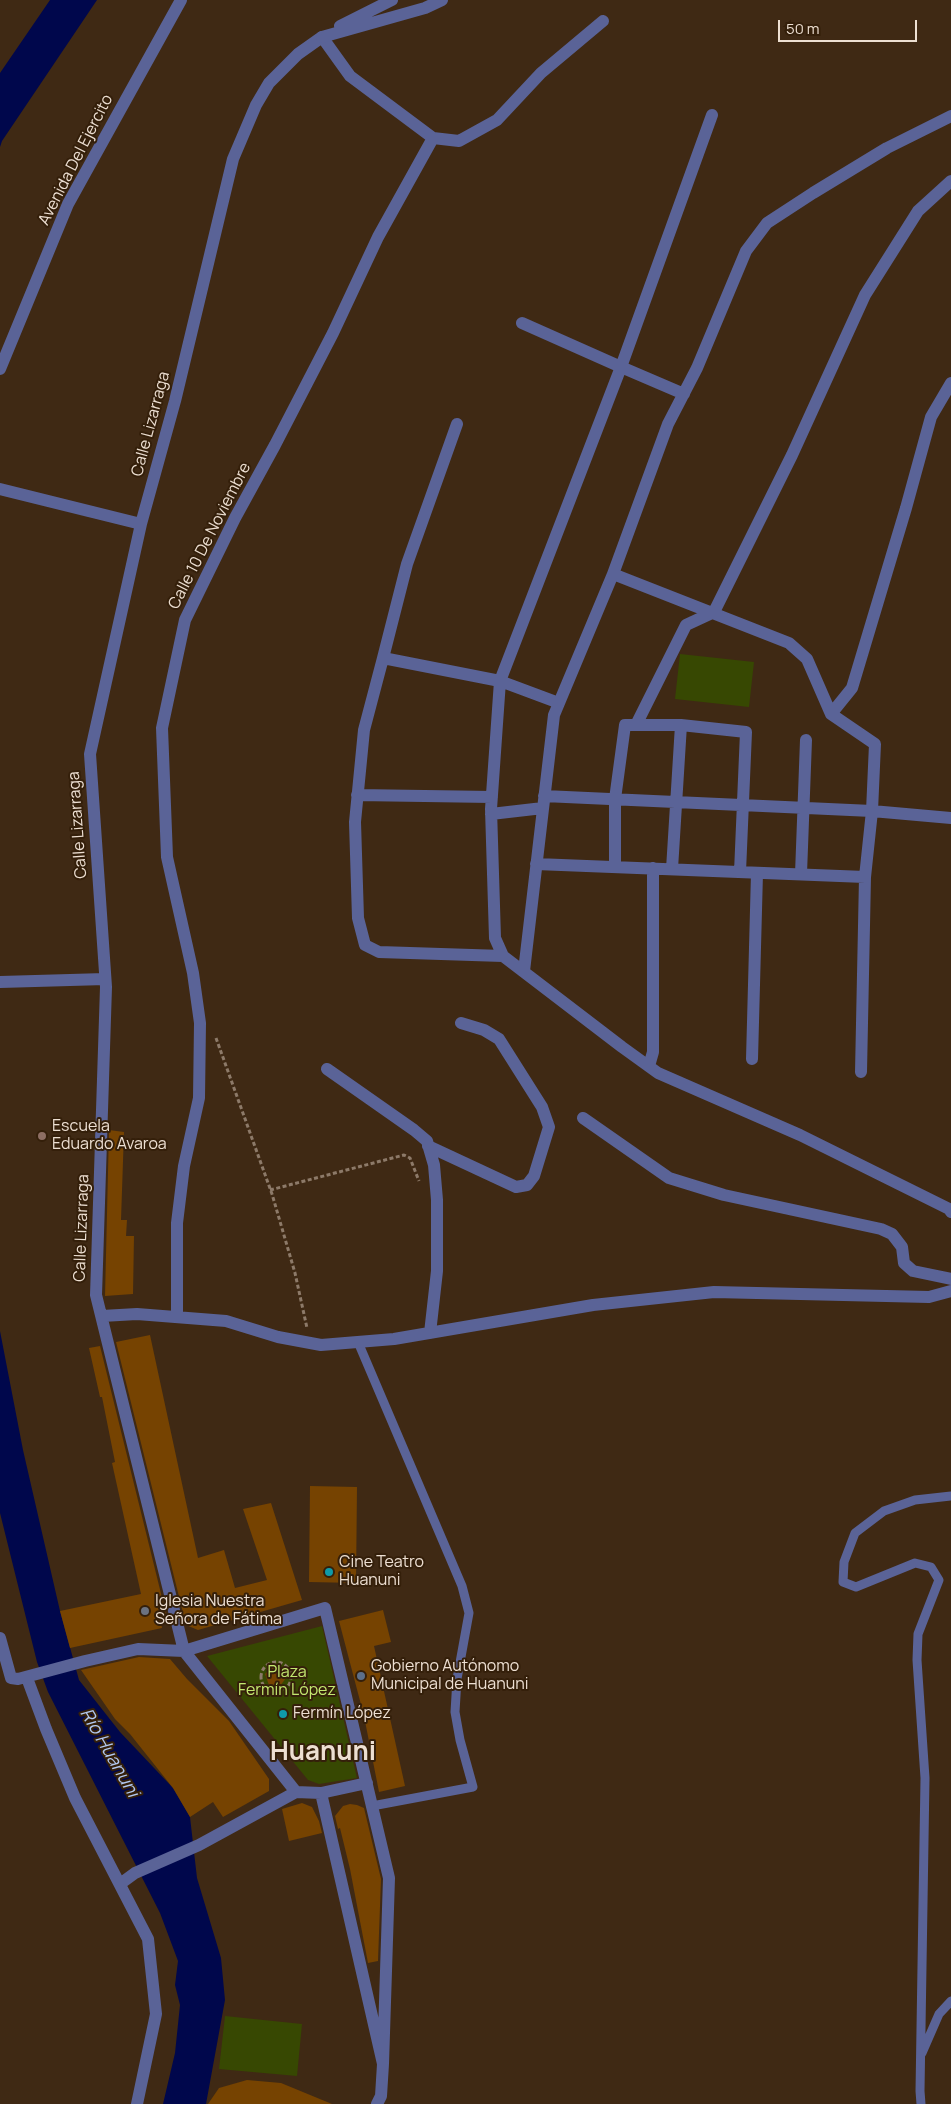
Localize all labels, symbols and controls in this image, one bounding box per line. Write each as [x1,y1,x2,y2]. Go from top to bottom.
scale bar [781,10,920,42]
text: 50 m [786,18,820,39]
street label: Avenida Del Ejercito [35,91,117,229]
street label: Calle Lizarraga [128,370,174,478]
street label: Calle 10 De Noviembre [165,460,255,612]
street label: Calle Lizarraga [65,771,91,879]
place label: Escuela Eduardo Avaroa [52,1117,167,1155]
marker: Escuela Eduardo Avaroa [36,1130,48,1142]
street label: Calle Lizarraga [71,1174,93,1282]
place label: Cine Teatro Huanuni [339,1553,424,1591]
marker: Cine Teatro Huanuni [323,1566,335,1578]
place label: Iglesia Nuestra Señora de Fátima [155,1592,282,1630]
marker: Iglesia Nuestra Señora de Fátima [139,1605,151,1617]
place label: Gobierno Autónomo Municipal de Huanuni [371,1657,528,1695]
park label: Plaza Fermín López [238,1663,336,1701]
marker: Gobierno Autónomo Municipal de Huanuni [355,1670,367,1682]
place label: Fermín López [293,1704,391,1724]
water label: Río Huanuni [75,1705,143,1801]
marker: Fermín López [277,1708,289,1720]
district label: Huanuni [270,1737,376,1769]

